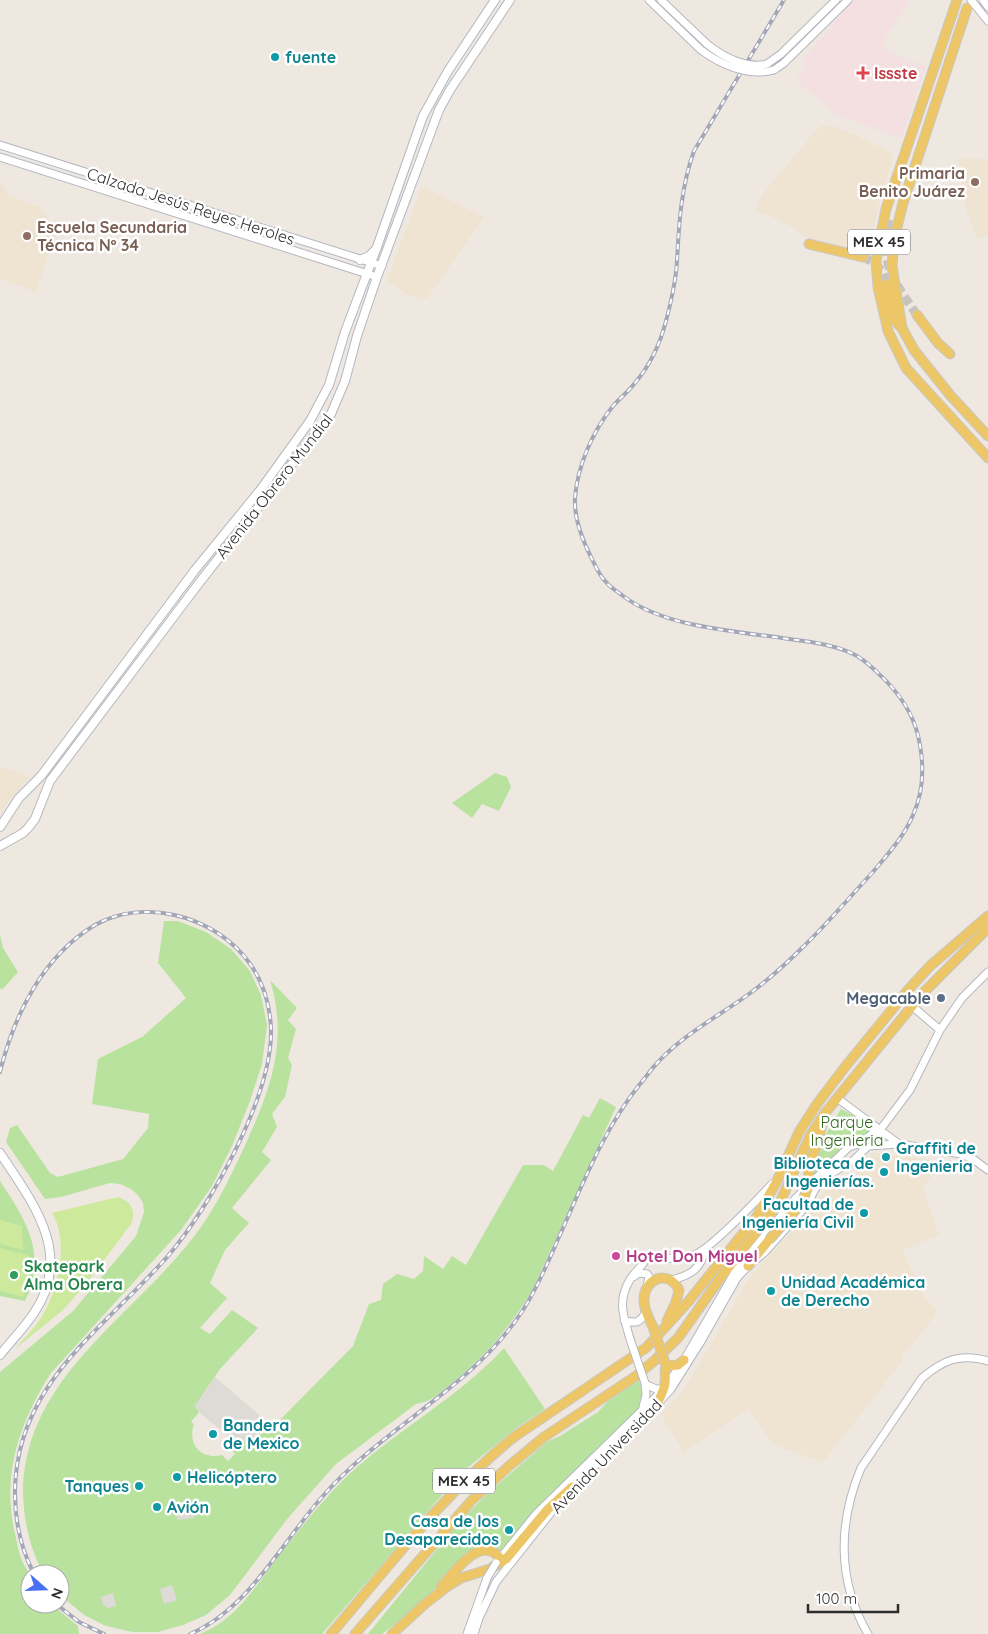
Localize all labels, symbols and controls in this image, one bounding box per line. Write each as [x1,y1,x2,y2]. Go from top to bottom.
place label: fuente [285,47,336,67]
marker: fuente [269,51,281,63]
place label: Issste [874,63,917,83]
marker: Issste [856,66,870,80]
street label: Calzada Jesús Reyes Heroles [85,163,297,249]
place label: Primaria Benito Juárez [859,163,965,201]
marker: Primaria Benito Juárez [969,176,981,188]
place label: Escuela Secundaria Técnica Nº 34 [37,217,187,255]
marker: Escuela Secundaria Técnica Nº 34 [21,230,33,242]
road number: MEX 45 [848,230,910,254]
street label: Avenida Obrero Mundial [211,410,337,562]
place label: Megacable [846,988,931,1008]
marker: Megacable [935,992,947,1004]
park label: Parque Ingenieria [811,1112,883,1150]
place label: Graffiti de Ingenieria [896,1138,976,1176]
marker: Graffiti de Ingenieria [880,1151,892,1163]
place label: Biblioteca de Ingenierías. [773,1153,874,1191]
marker: Biblioteca de Ingenierías. [878,1166,890,1178]
place label: Facultad de Ingeniería Civil [742,1194,854,1232]
marker: Facultad de Ingeniería Civil [858,1207,870,1219]
place label: Hotel Don Miguel [626,1246,758,1266]
marker: Hotel Don Miguel [610,1250,622,1262]
place label: Skatepark Alma Obrera [24,1256,123,1294]
marker: Skatepark Alma Obrera [8,1269,20,1281]
place label: Unidad Académica de Derecho [781,1272,925,1310]
marker: Unidad Académica de Derecho [765,1285,777,1297]
street label: Avenida Universidad [546,1395,666,1517]
place label: Bandera de Mexico [223,1415,299,1453]
marker: Bandera de Mexico [207,1428,219,1440]
place label: Helicóptero [187,1467,277,1487]
road number: MEX 45 [433,1468,495,1494]
marker: Helicóptero [171,1471,183,1483]
place label: Tanques [64,1476,129,1496]
marker: Tanques [133,1480,145,1492]
place label: Avión [167,1497,209,1517]
marker: Avión [151,1501,163,1513]
place label: Casa de los Desaparecidos [384,1511,499,1549]
marker: Casa de los Desaparecidos [503,1524,515,1536]
north arrow [20,1564,70,1614]
scale bar [808,1582,898,1614]
text: N [47,1586,67,1601]
text: 100 m [816,1589,857,1608]

